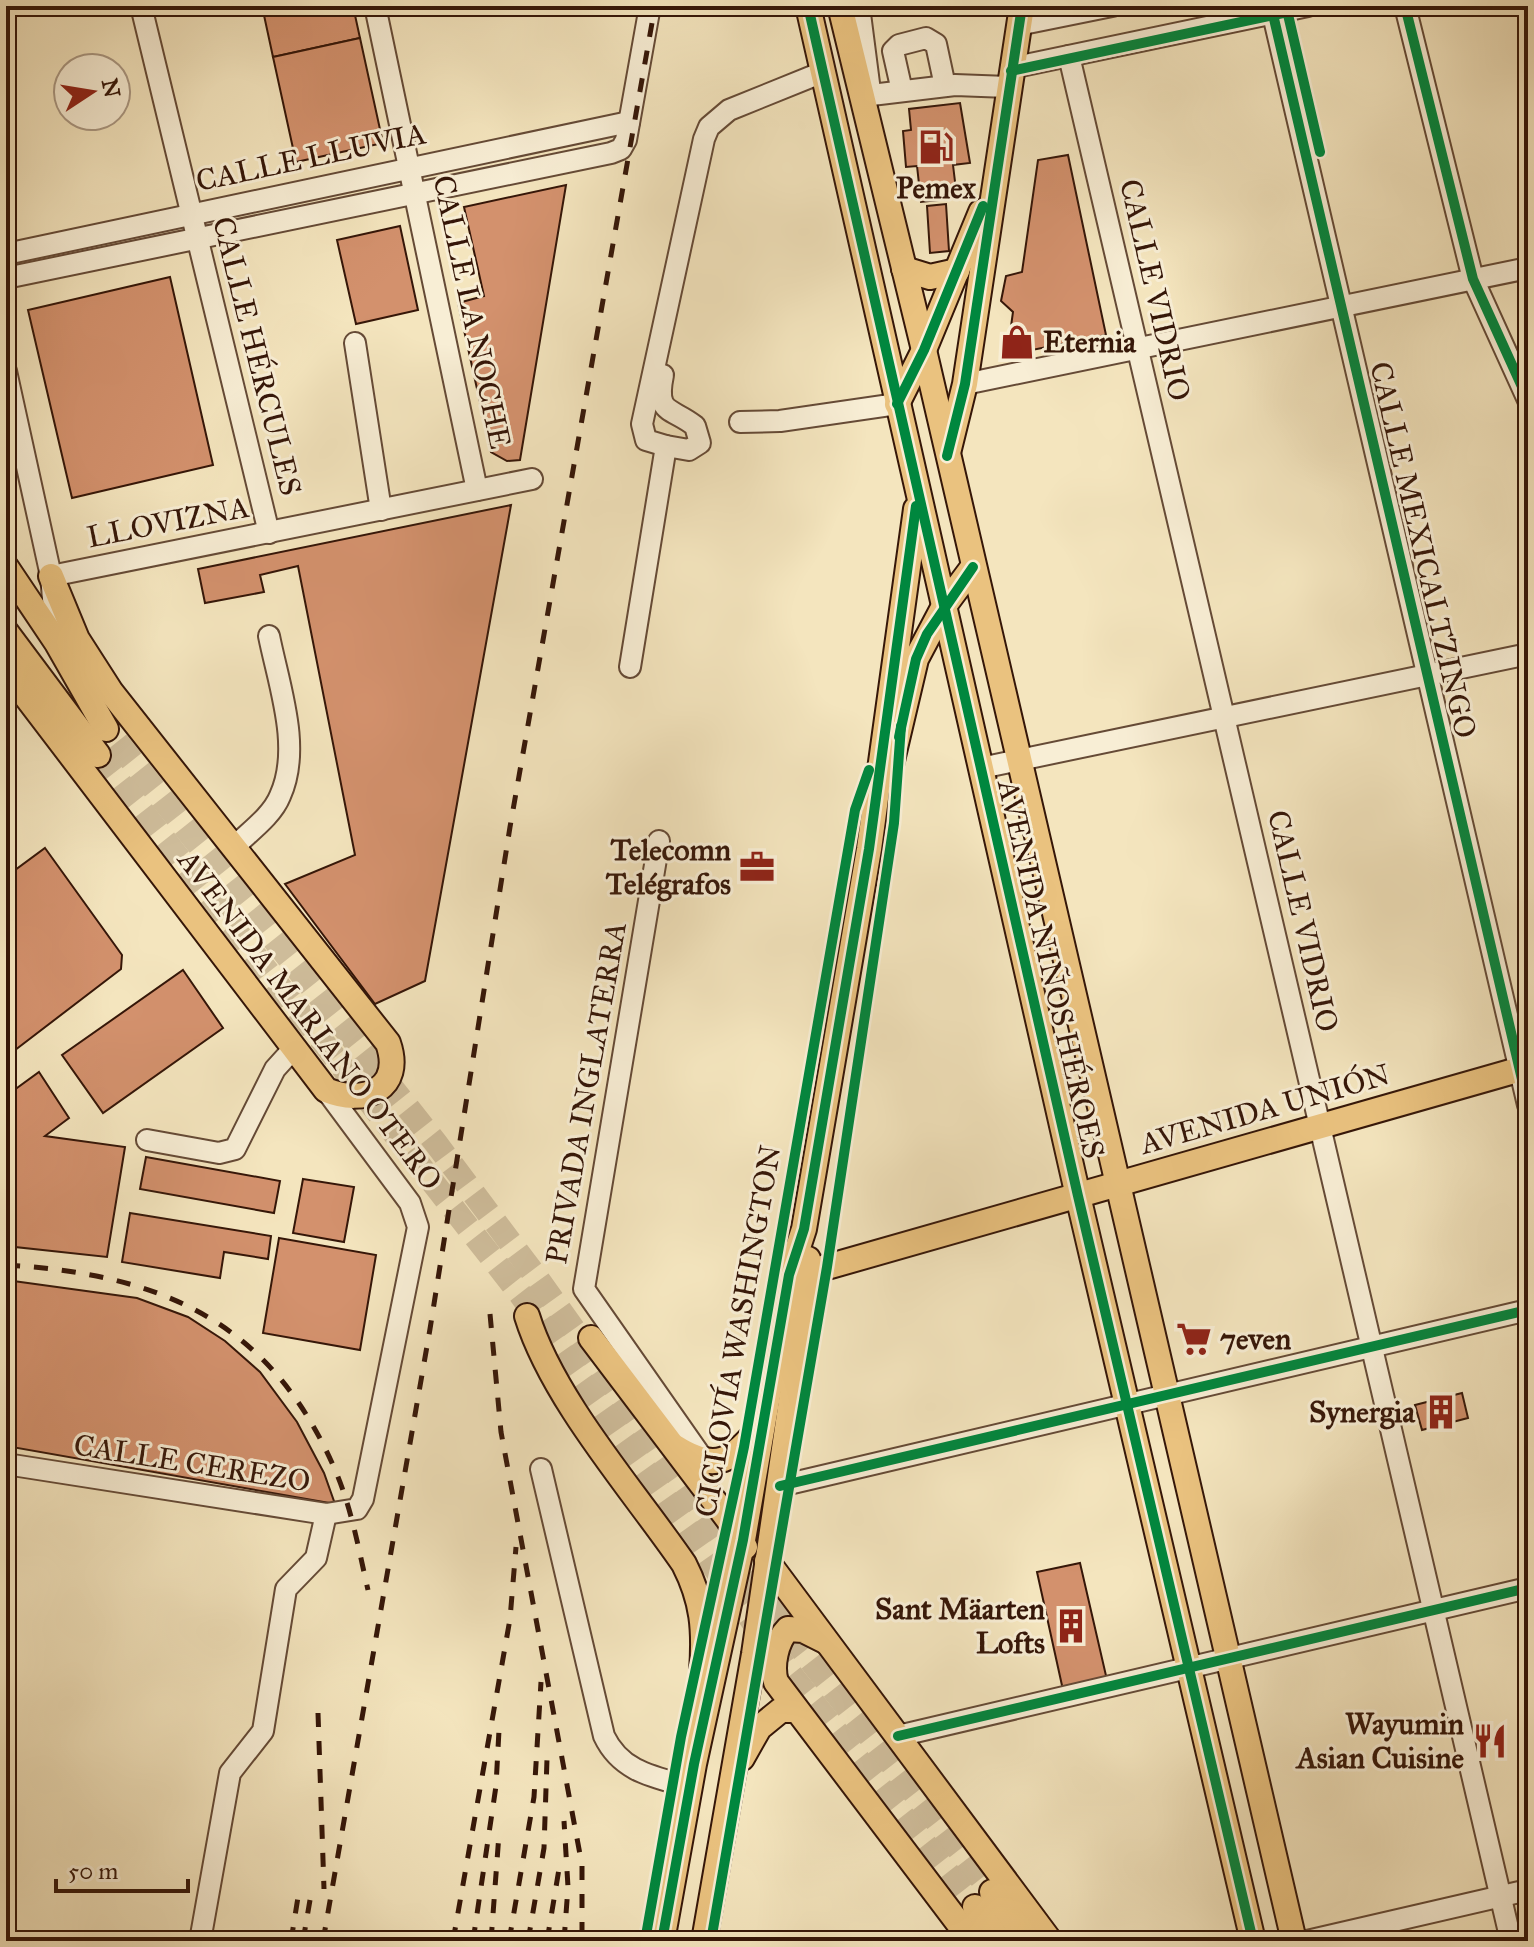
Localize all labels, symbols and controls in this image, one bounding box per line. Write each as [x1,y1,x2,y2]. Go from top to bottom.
north arrow [52,52,132,132]
text: N [96,76,126,100]
street label: CALLE LLUVIA [193,115,429,199]
fuel station icon: Pemex [917,128,955,166]
place label: Pemex [896,170,977,206]
street label: CALLE LA NOCHE [425,172,519,452]
street label: CALLE VIDRIO [1112,176,1198,404]
street label: CALLE HÉRCULES [205,213,310,499]
shop icon: Eternia [998,323,1036,361]
place label: Eternia [1043,324,1137,360]
street label: CALLE MEXICALTZINGO [1362,358,1484,742]
street label: LLOVIZNA [84,489,252,555]
street label: AVENIDA NIÑOS HÉROES [989,774,1113,1162]
street label: CALLE VIDRIO [1260,807,1346,1035]
place label: Telecomn Telégrafos [606,832,732,902]
street label: AVENIDA MARIANO OTERO [169,841,450,1197]
office icon: Telecomn Telégrafos [738,848,776,886]
street label: PRIVADA INGLATERRA [538,919,634,1267]
street label: AVENIDA UNIÓN [1134,1055,1394,1162]
street label: CICLOVÍA WASHINGTON [687,1142,788,1520]
supermarket icon: 7even [1175,1320,1213,1358]
place label: 7even [1220,1321,1292,1357]
building icon: Synergia [1422,1393,1460,1431]
place label: Synergia [1309,1394,1416,1430]
street label: CALLE CEREZO [71,1427,313,1499]
place label: Sant Mäarten Lofts [875,1591,1046,1661]
building icon: Sant Mäarten Lofts [1052,1607,1090,1645]
place label: Wayumin Asian Cuisine [1295,1706,1465,1776]
restaurant icon: Wayumin Asian Cuisine [1471,1722,1509,1760]
scale bar [56,1843,188,1893]
text: 50 m [68,1856,118,1886]

